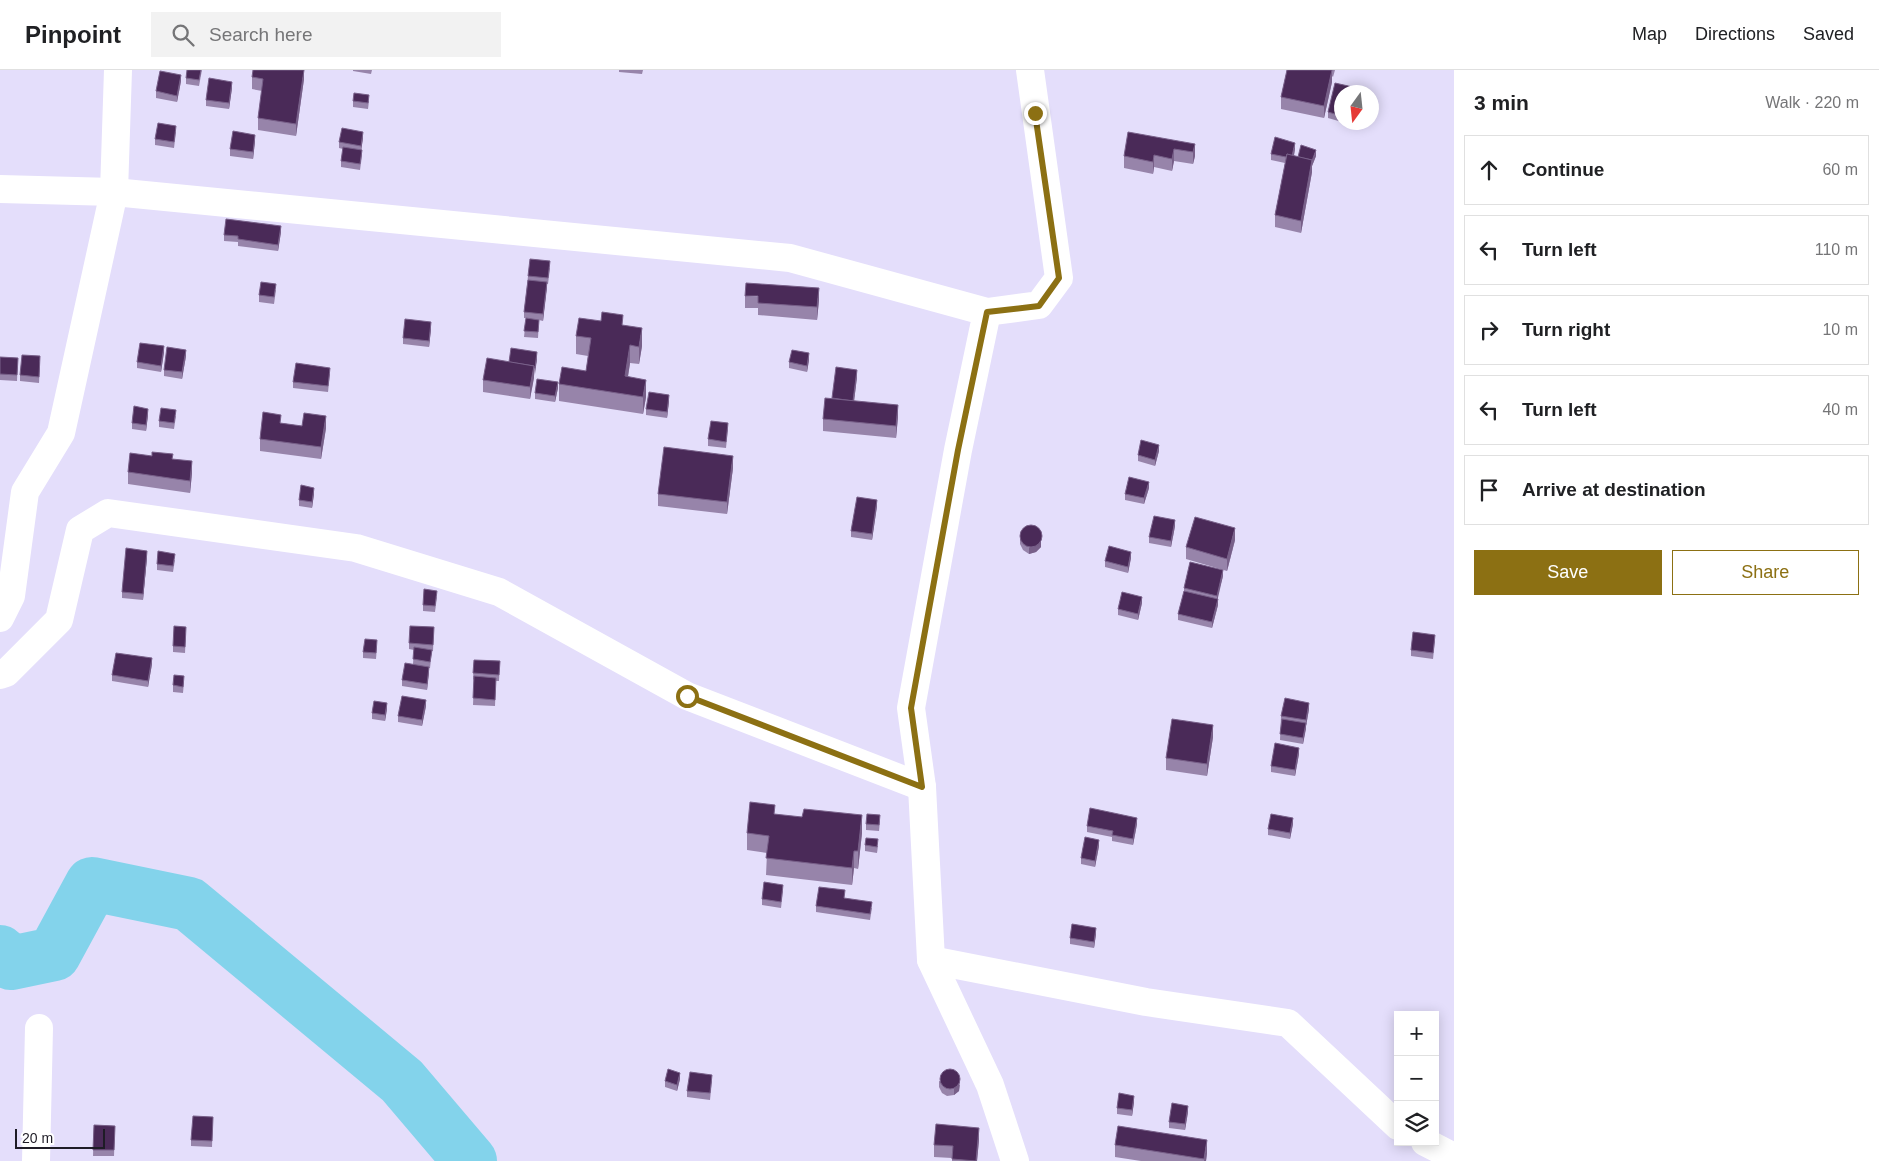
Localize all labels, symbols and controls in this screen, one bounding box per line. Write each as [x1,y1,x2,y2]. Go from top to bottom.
search box [151,12,501,57]
text: Pinpoint [25,21,121,48]
icon: search [169,21,197,49]
text: Search here [209,24,313,45]
text: Map [1632,24,1667,44]
text: Directions [1695,24,1775,44]
text: Saved [1803,24,1854,44]
north arrow [1334,85,1379,130]
text: 3 min [1474,91,1529,114]
text: Walk · 220 m [1765,94,1859,111]
route end [1024,102,1047,125]
icon: ahead [1475,156,1503,184]
text: Continue [1522,159,1604,180]
text: 60 m [1822,161,1858,178]
icon: left [1475,236,1503,264]
text: Turn left [1522,239,1597,260]
text: 110 m [1815,241,1858,258]
icon: right [1475,316,1503,344]
text: Turn right [1522,319,1610,340]
text: 10 m [1822,321,1858,338]
icon: left [1475,396,1503,424]
text: Turn left [1522,399,1597,420]
text: 40 m [1822,401,1858,418]
icon: arrive [1475,476,1503,504]
text: Arrive at destination [1522,479,1706,500]
button: Save [1474,550,1662,595]
button: Share [1672,550,1859,595]
route start [676,685,699,708]
map controls [1394,1011,1439,1146]
button: + [1394,1011,1439,1056]
button: − [1394,1056,1439,1101]
button: layers [1394,1101,1439,1146]
scale bar [15,1126,105,1149]
text: 20 m [22,1130,53,1146]

